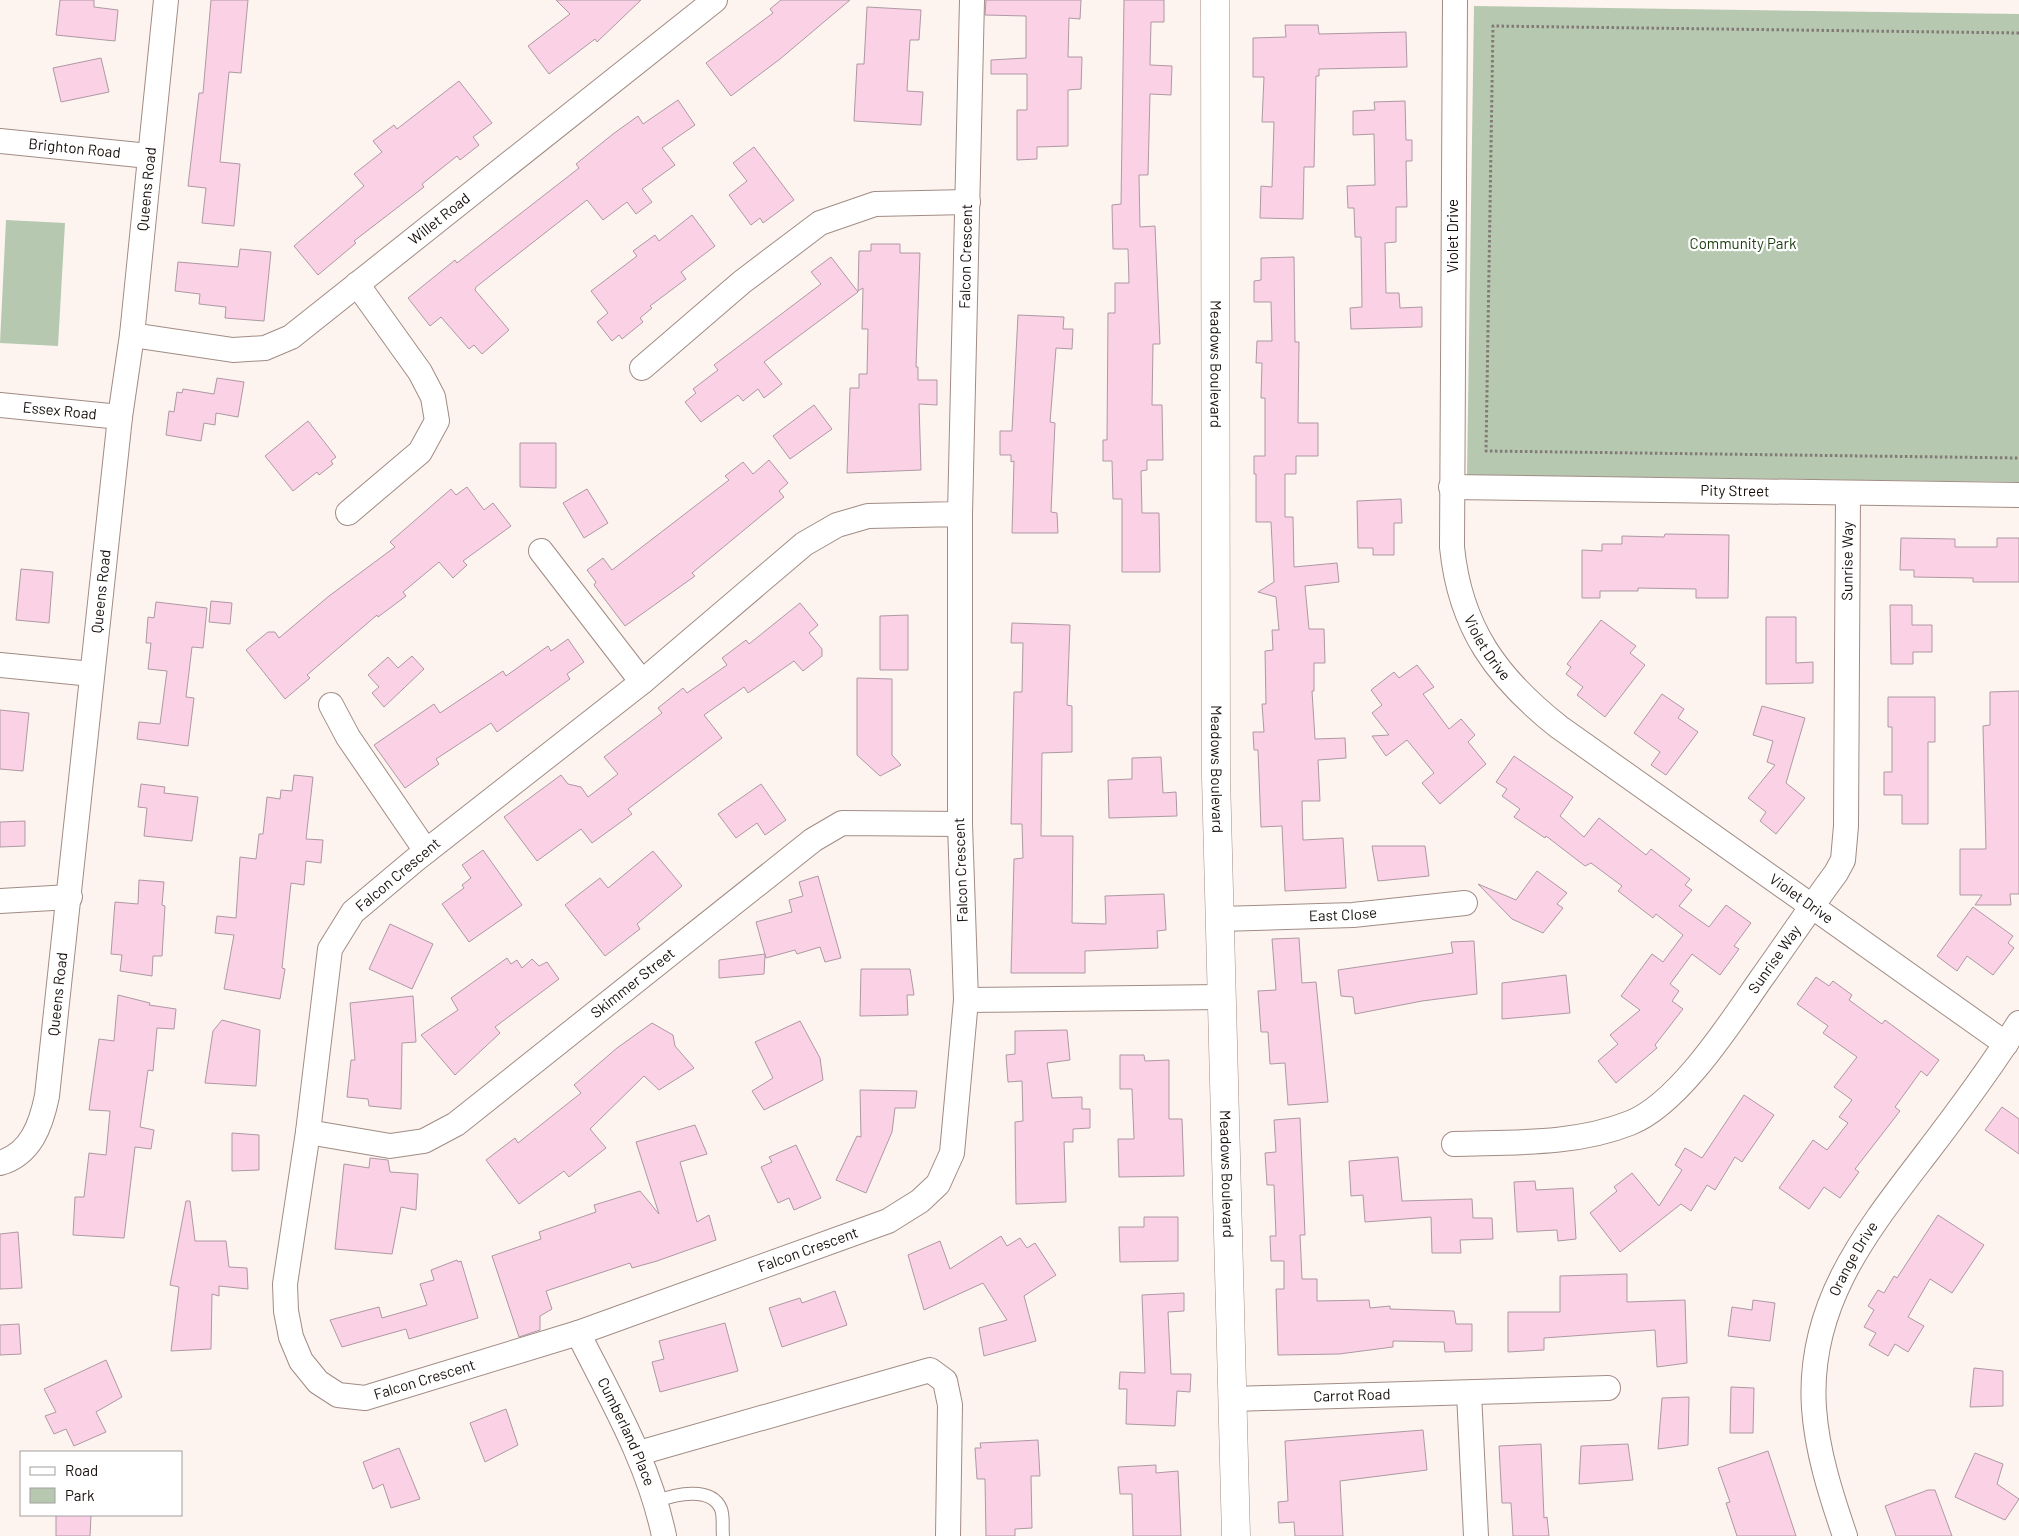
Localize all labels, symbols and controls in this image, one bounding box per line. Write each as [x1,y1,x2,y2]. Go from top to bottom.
street label: Brighton Road [28,134,122,161]
street label: Queens Road [133,146,159,232]
street label: Willet Road [404,188,473,248]
street label: Violet Drive [1443,199,1461,273]
street label: Falcon Crescent [955,204,975,309]
park label: Community Park [1690,234,1797,252]
street label: Meadows Boulevard [1207,300,1226,428]
street label: Essex Road [22,397,98,423]
street label: Pity Street [1700,481,1770,499]
street label: Sunrise Way [1837,521,1856,601]
street label: Queens Road [87,548,114,634]
street label: Violet Drive [1461,612,1515,684]
street label: Meadows Boulevard [1208,705,1227,833]
street label: Falcon Crescent [949,817,971,923]
street label: Falcon Crescent [351,834,443,915]
street label: Violet Drive [1766,869,1837,927]
street label: East Close [1308,902,1378,924]
street label: Sunrise Way [1744,921,1804,997]
street label: Skimmer Street [587,944,678,1021]
street label: Queens Road [44,951,70,1037]
street label: Meadows Boulevard [1217,1110,1238,1238]
street label: Orange Drive [1824,1218,1881,1299]
street label: Falcon Crescent [755,1223,860,1275]
street label: Falcon Crescent [371,1355,477,1403]
street label: Cumberland Place [594,1374,659,1488]
street label: Carrot Road [1313,1384,1391,1405]
legend [20,1451,182,1516]
text: Road [65,1461,98,1479]
text: Park [65,1486,95,1504]

